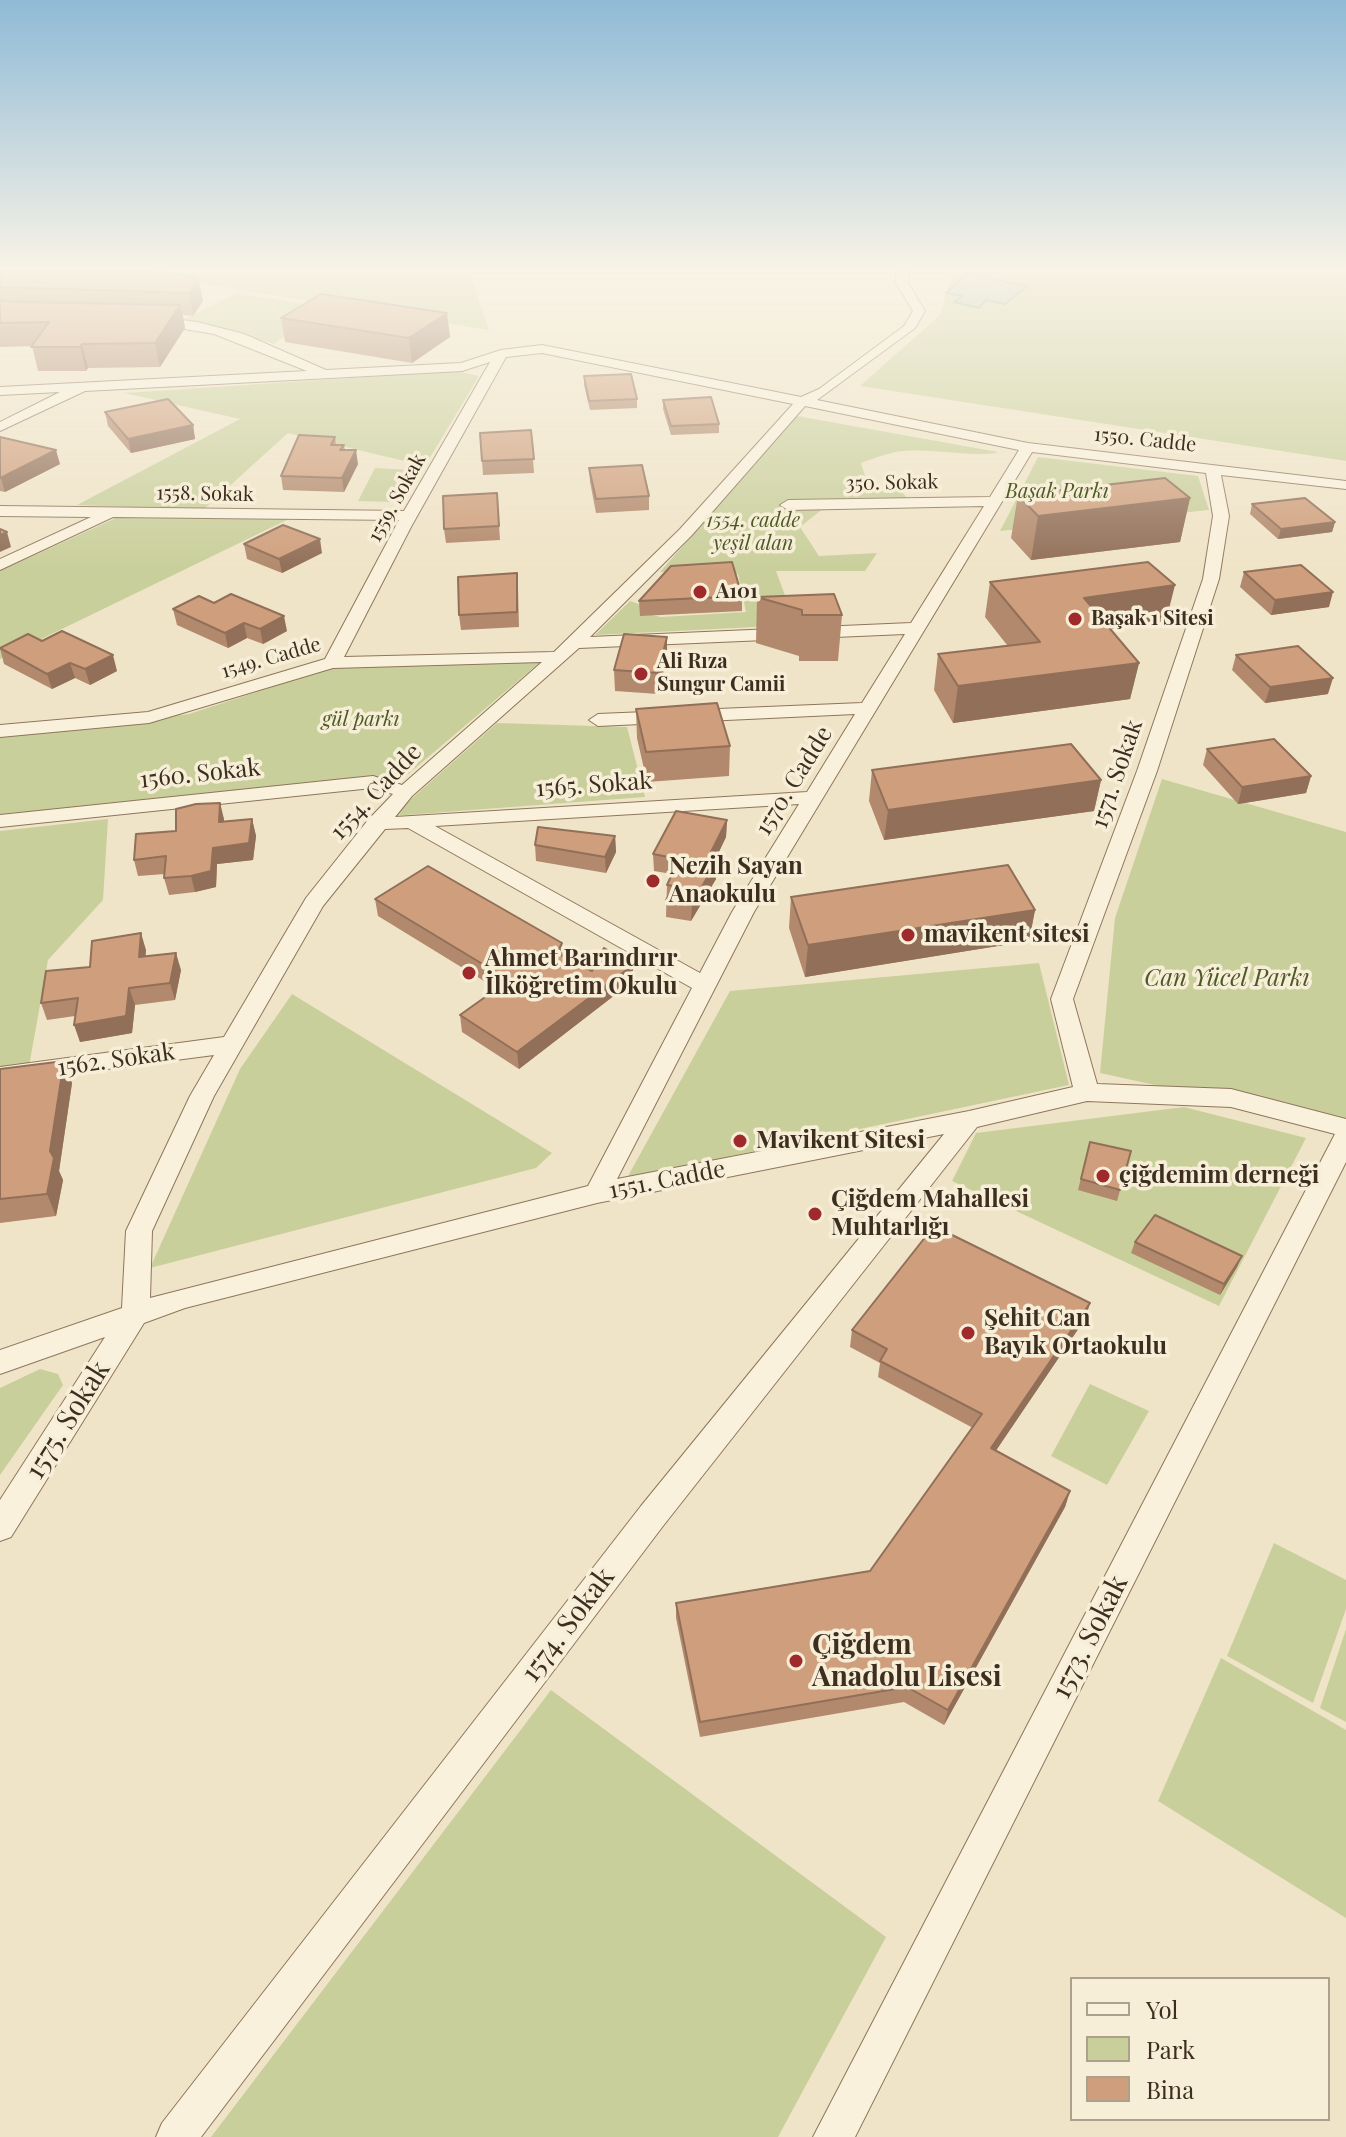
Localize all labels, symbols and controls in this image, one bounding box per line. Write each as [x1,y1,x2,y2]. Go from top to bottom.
street label: 1550. Cadde [1093,423,1197,457]
street label: 1559. Sokak [363,450,431,546]
street label: 350. Sokak [845,470,939,496]
park label: Başak Parkı [1005,480,1109,504]
street label: 1558. Sokak [156,481,254,507]
park label: 1554. cadde yeşil alan [706,509,800,556]
place label: A101 [716,580,758,604]
marker: A101 [691,583,709,601]
place label: Başak 1 Sitesi [1091,607,1214,631]
marker: Başak 1 Sitesi [1066,610,1084,628]
street label: 1549. Cadde [218,632,324,684]
place label: Ali Rıza Sungur Camii [657,650,785,697]
marker: Ali Rıza Sungur Camii [632,665,650,683]
park label: gül parkı [322,708,400,732]
street label: 1571. Sokak [1085,716,1149,832]
street label: 1570. Cadde [749,721,839,841]
street label: 1554. Cadde [324,738,428,846]
street label: 1560. Sokak [138,753,262,795]
street label: 1565. Sokak [535,767,653,803]
place label: Nezih Sayan Anaokulu [669,853,803,909]
marker: Nezih Sayan Anaokulu [644,872,662,890]
place label: mavikent sitesi [924,921,1090,949]
marker: mavikent sitesi [899,926,917,944]
place label: Ahmet Barındırır İlköğretim Okulu [485,945,678,1001]
marker: Ahmet Barındırır İlköğretim Okulu [460,964,478,982]
park label: Can Yücel Parkı [1144,965,1310,993]
street label: 1562. Sokak [55,1037,177,1083]
place label: Mavikent Sitesi [756,1127,925,1155]
marker: Mavikent Sitesi [731,1132,749,1150]
street label: 1551. Cadde [606,1155,728,1205]
place label: çiğdemim derneği [1119,1162,1319,1190]
marker: çiğdemim derneği [1094,1167,1112,1185]
place label: Çiğdem Mahallesi Muhtarlığı [831,1186,1029,1242]
marker: Çiğdem Mahallesi Muhtarlığı [806,1205,824,1223]
place label: Şehit Can Bayık Ortaokulu [984,1305,1167,1361]
marker: Şehit Can Bayık Ortaokulu [959,1324,977,1342]
street label: 1575. Sokak [18,1355,118,1485]
street label: 1574. Sokak [514,1561,622,1689]
street label: 1573. Sokak [1045,1570,1135,1704]
place label: Çiğdem Anadolu Lisesi [812,1628,1002,1694]
marker: Çiğdem Anadolu Lisesi [787,1652,805,1670]
legend [1070,1977,1330,2121]
text: Yol [1146,1993,1178,2025]
text: Park [1146,2033,1195,2065]
text: Bina [1146,2073,1194,2105]

